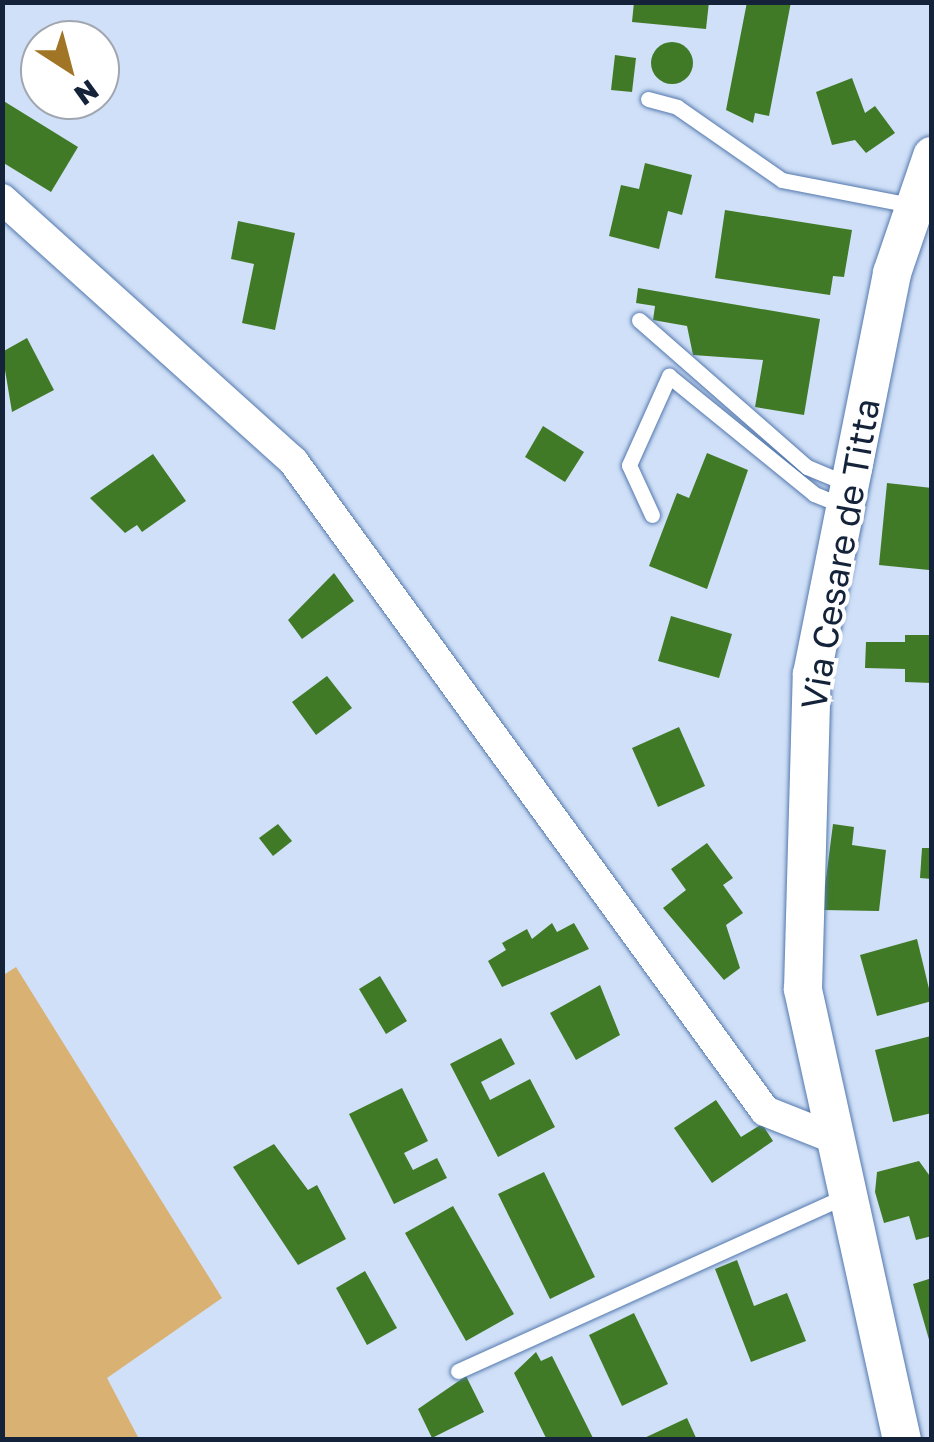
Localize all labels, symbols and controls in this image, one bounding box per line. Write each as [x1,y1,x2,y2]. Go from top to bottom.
north arrow [20,20,120,120]
text: N [68,73,105,113]
street label: Via Cesare de Titta [792,395,888,713]

